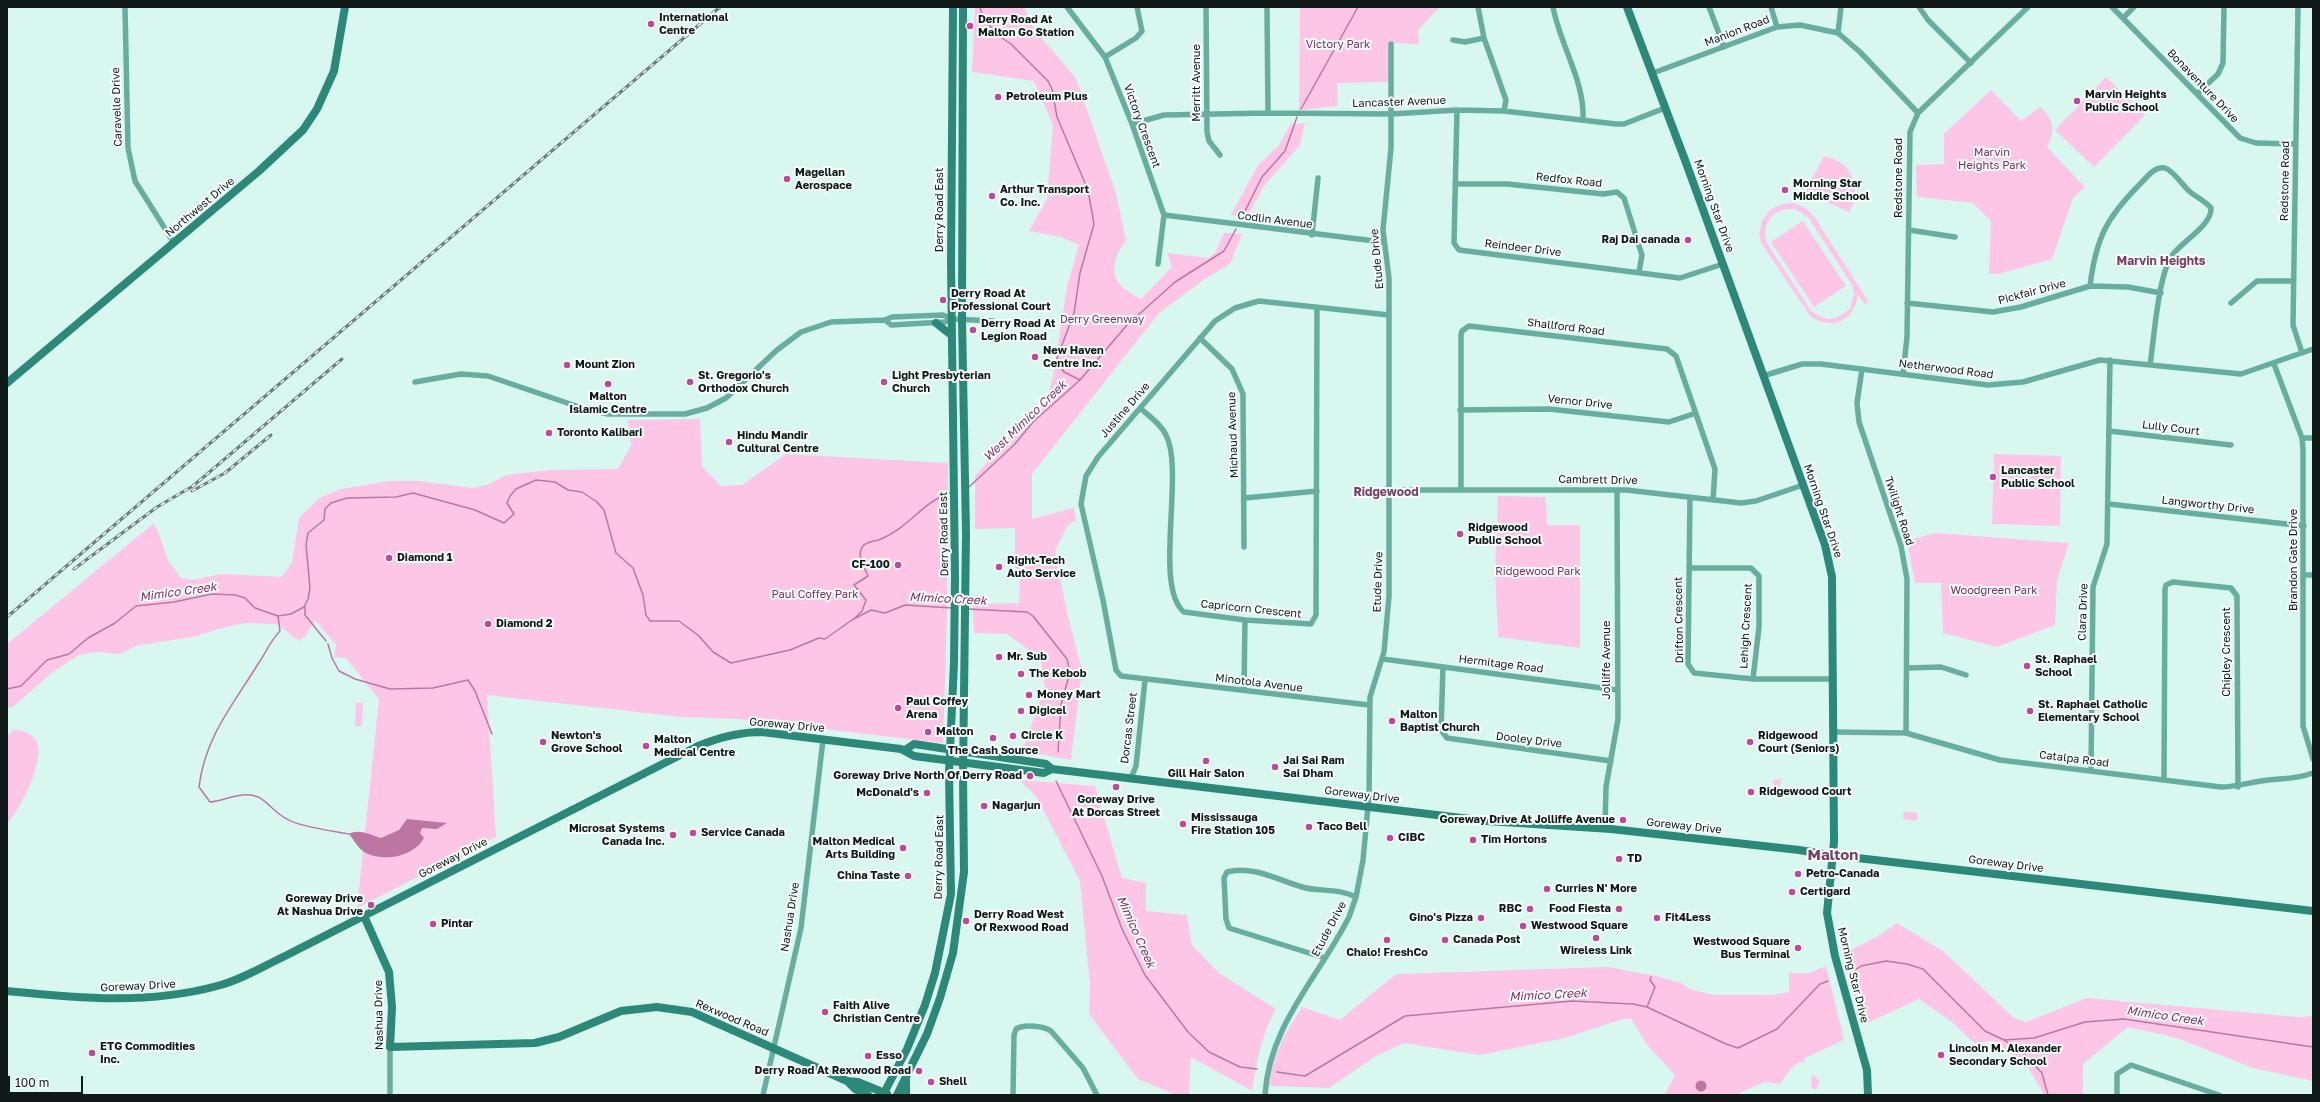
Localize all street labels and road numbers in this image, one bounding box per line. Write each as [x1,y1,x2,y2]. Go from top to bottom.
street label: Manion Road [1703,13,1771,49]
street label: Merritt Avenue [1190,44,1204,122]
street label: Bonaventure Drive [2164,46,2242,126]
street label: Caravelle Drive [109,67,125,147]
street label: Victory Crescent [1121,82,1163,170]
street label: Lancaster Avenue [1352,94,1446,110]
street label: Redstone Road [1892,138,1906,218]
street label: Redstone Road [2278,141,2292,221]
street label: Morning Star Drive [1691,158,1737,254]
street label: Derry Road East [933,168,947,252]
street label: Redfox Road [1535,170,1603,190]
street label: Northwest Drive [163,174,237,240]
street label: Codlin Avenue [1237,209,1313,231]
street label: Etude Drive [1368,228,1386,290]
street label: Reindeer Drive [1484,237,1562,259]
street label: Pickfair Drive [1997,277,2067,307]
street label: Shallford Road [1526,316,1606,338]
street label: Netherwood Road [1898,357,1994,381]
street label: Justine Drive [1097,380,1153,440]
street label: Michaud Avenue [1225,392,1241,478]
street label: Vernor Drive [1547,392,1613,412]
street label: Lully Court [2141,418,2201,438]
street label: Morning Star Drive [1801,462,1845,560]
street label: Cambrett Drive [1558,473,1638,487]
street label: Twilight Road [1882,475,1916,547]
street label: Derry Road East [937,492,951,576]
street label: Langworthy Drive [2161,494,2255,516]
street label: Brandon Gate Drive [2287,509,2301,611]
street label: Etude Drive [1370,551,1386,613]
street label: Drifton Crescent [1672,576,1686,664]
street label: Lehigh Crescent [1737,583,1755,669]
street label: Clara Drive [2075,583,2091,641]
street label: Capricorn Crescent [1200,597,1302,621]
street label: Chipley Crescent [2220,607,2234,697]
street label: Jolliffe Avenue [1600,621,1614,699]
street label: Hermitage Road [1458,652,1544,676]
street label: Minotola Avenue [1214,671,1304,695]
street label: Dorcas Street [1118,692,1140,764]
street label: Goreway Drive [749,715,825,735]
street label: Dooley Drive [1495,729,1563,751]
street label: Catalpa Road [2038,748,2110,770]
street label: Goreway Drive [1324,784,1400,806]
street label: Derry Road East [932,815,946,899]
street label: Goreway Drive [1646,815,1722,837]
street label: Goreway Drive [416,835,490,881]
street label: Goreway Drive [1968,853,2044,875]
street label: Nashua Drive [778,881,802,953]
street label: Etude Drive [1309,899,1349,959]
street label: Morning Star Drive [1835,926,1871,1024]
street label: Goreway Drive [100,977,176,995]
street label: Nashua Drive [372,980,386,1050]
street label: Rexwood Road [693,997,771,1039]

